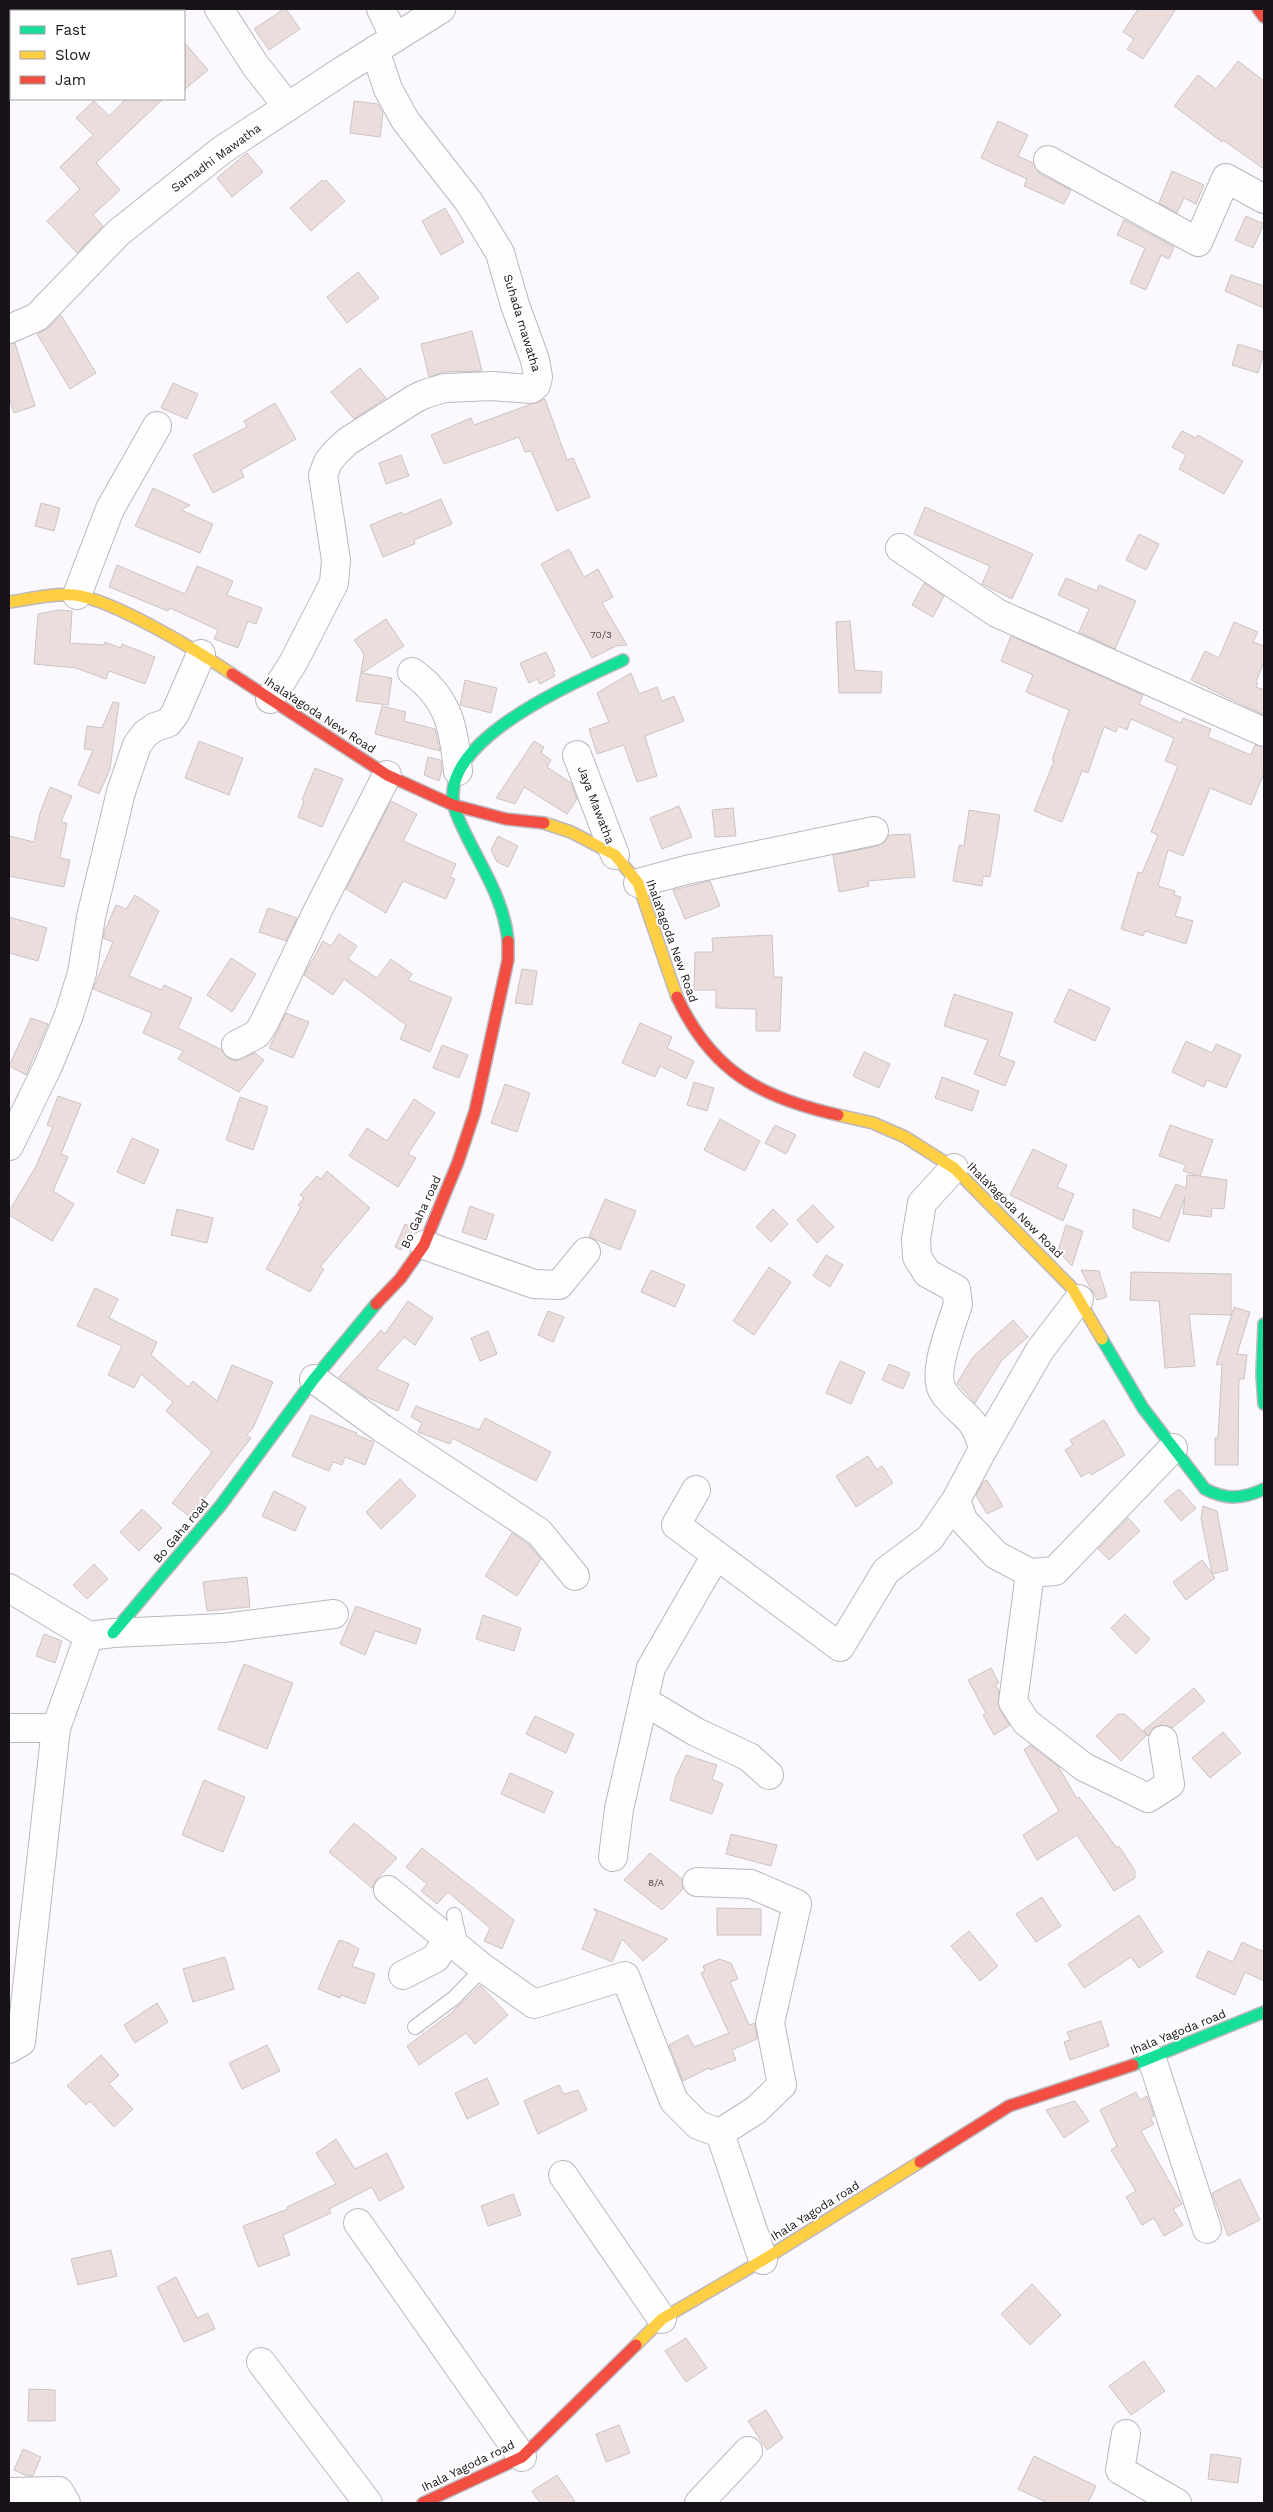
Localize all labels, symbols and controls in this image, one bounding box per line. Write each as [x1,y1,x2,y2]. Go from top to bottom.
legend [10,10,185,100]
text: Fast [55,21,87,39]
text: Slow [55,46,91,64]
text: Jam [55,71,86,89]
street label: Samadhi Mawatha [168,121,264,195]
street label: Suhada mawatha [501,273,544,374]
house number: 70/3 [590,629,612,640]
street label: IhalaYagoda New Road [262,674,378,756]
street label: Jaya Mawatha [575,764,617,846]
street label: IhalaYagoda New Road [643,878,701,1004]
street label: IhalaYagoda New Road [964,1159,1066,1261]
street label: Bo Gaha road [398,1173,444,1251]
street label: Bo Gaha road [150,1496,212,1566]
house number: 8/A [648,1877,664,1888]
street label: Ihala Yagoda road [1128,2006,1228,2058]
street label: Ihala Yagoda road [768,2178,862,2244]
street label: Ihala Yagoda road [419,2437,517,2495]

